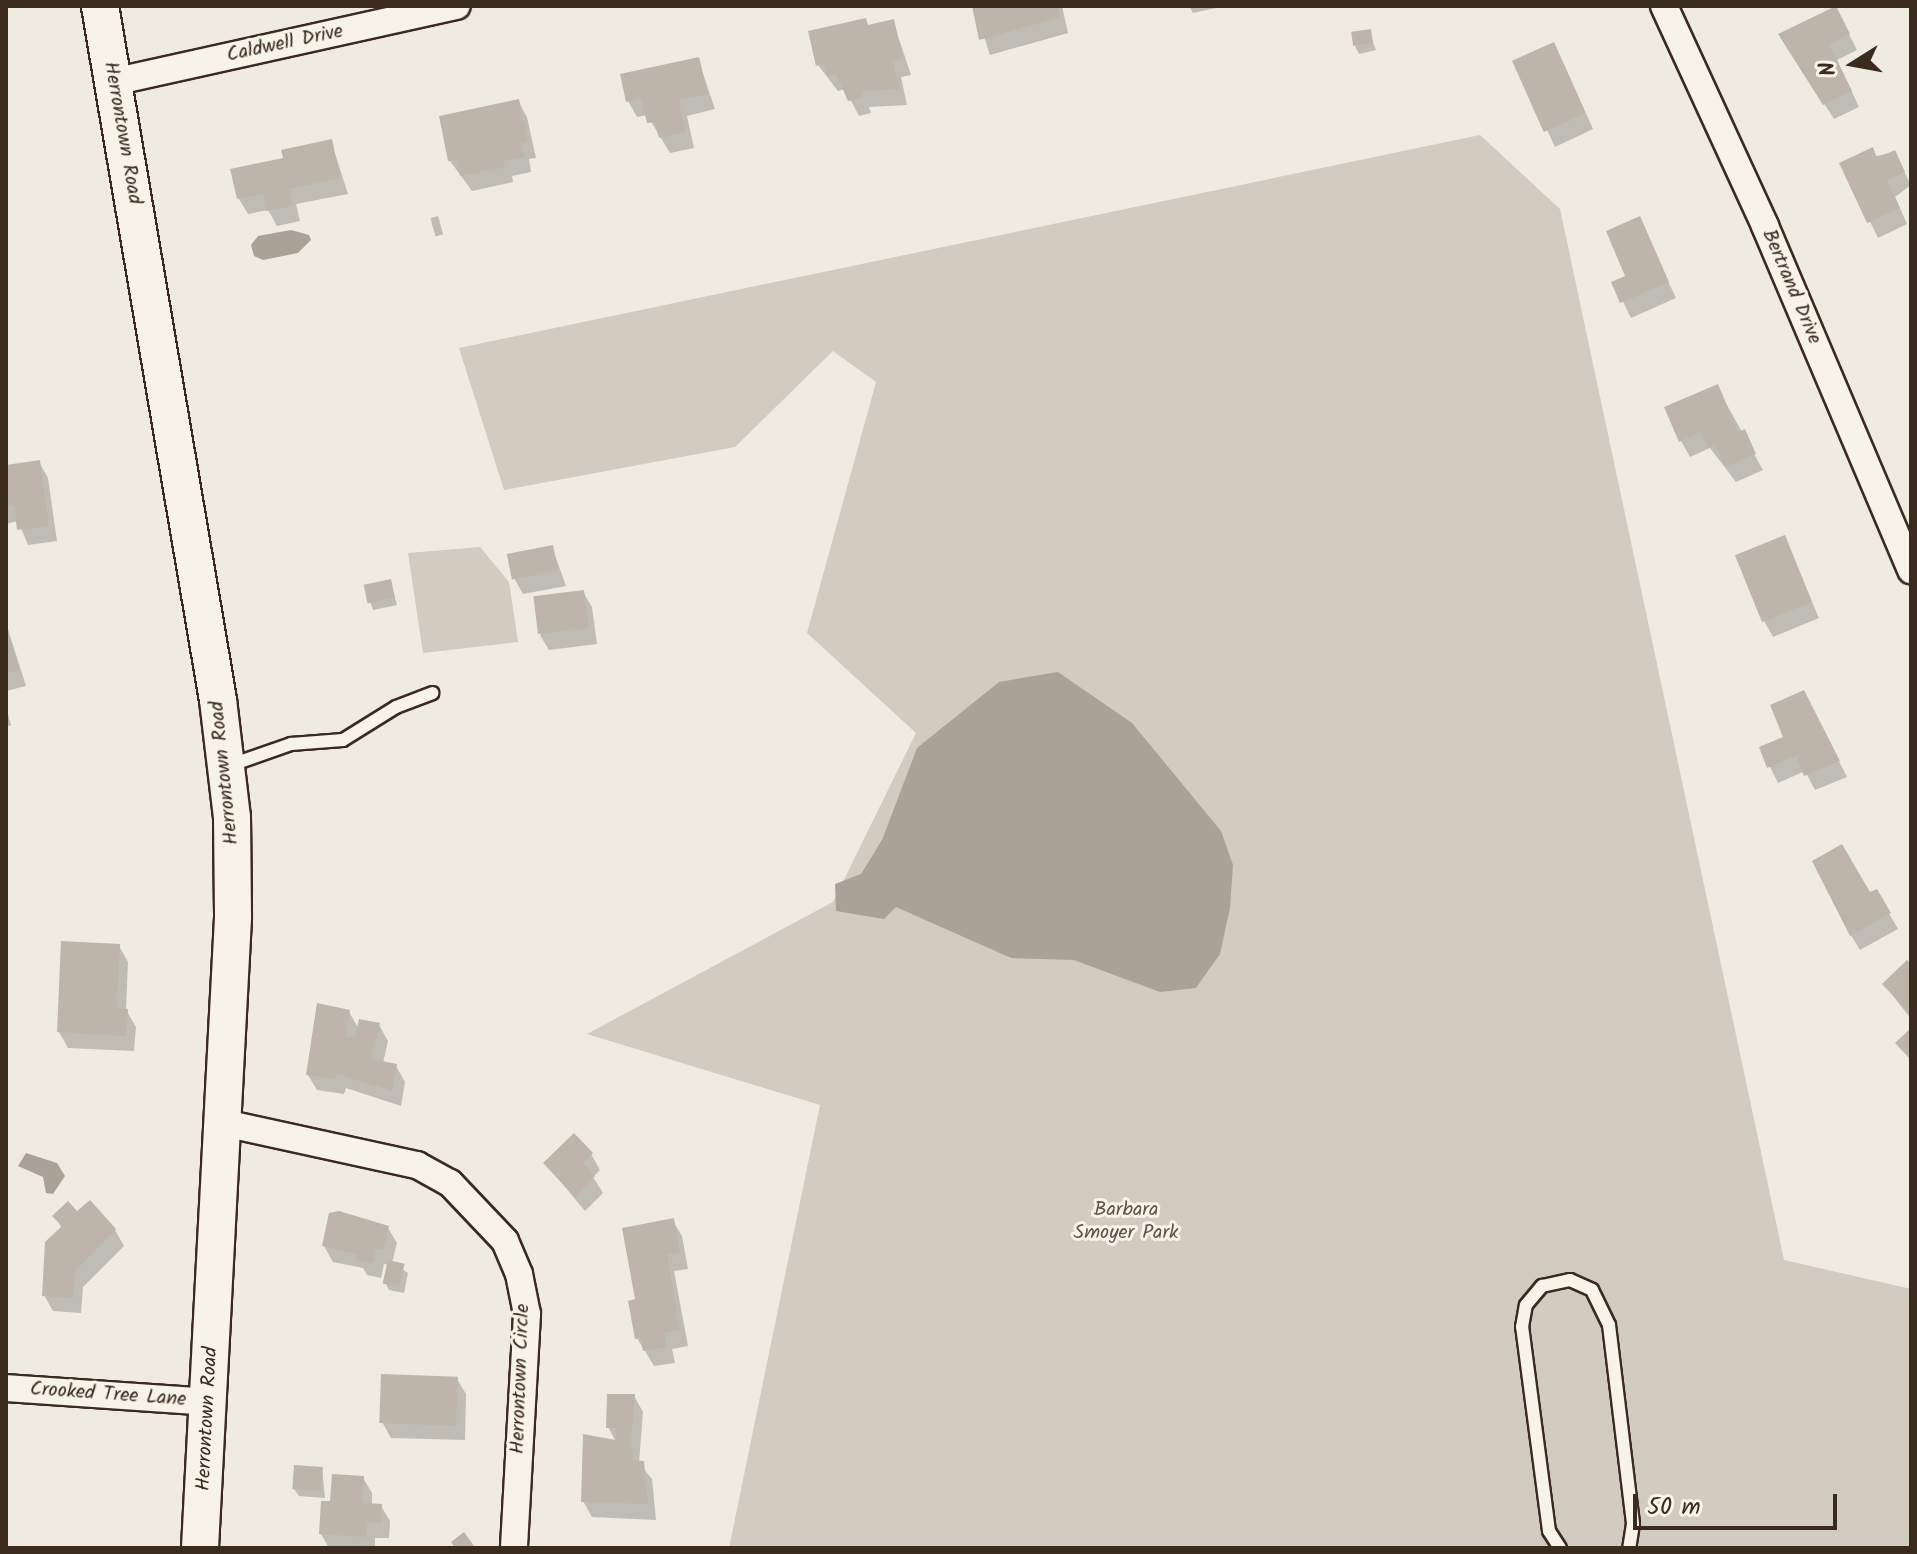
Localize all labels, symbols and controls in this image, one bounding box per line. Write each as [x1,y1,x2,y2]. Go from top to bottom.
street label: Caldwell Drive [225,20,345,68]
north arrow [1813,24,1893,104]
text: N [1810,59,1847,79]
street label: Herrontown Road [98,60,146,206]
street label: Bertrand Drive [1756,226,1826,348]
street label: Herrontown Road [206,700,244,846]
park label: Barbara Smoyer Park [1074,1199,1178,1246]
street label: Herrontown Circle [506,1303,536,1455]
street label: Herrontown Road [192,1346,224,1492]
street label: Crooked Tree Lane [29,1378,187,1412]
scale bar [1637,1478,1841,1528]
text: 50 m [1647,1488,1701,1527]

